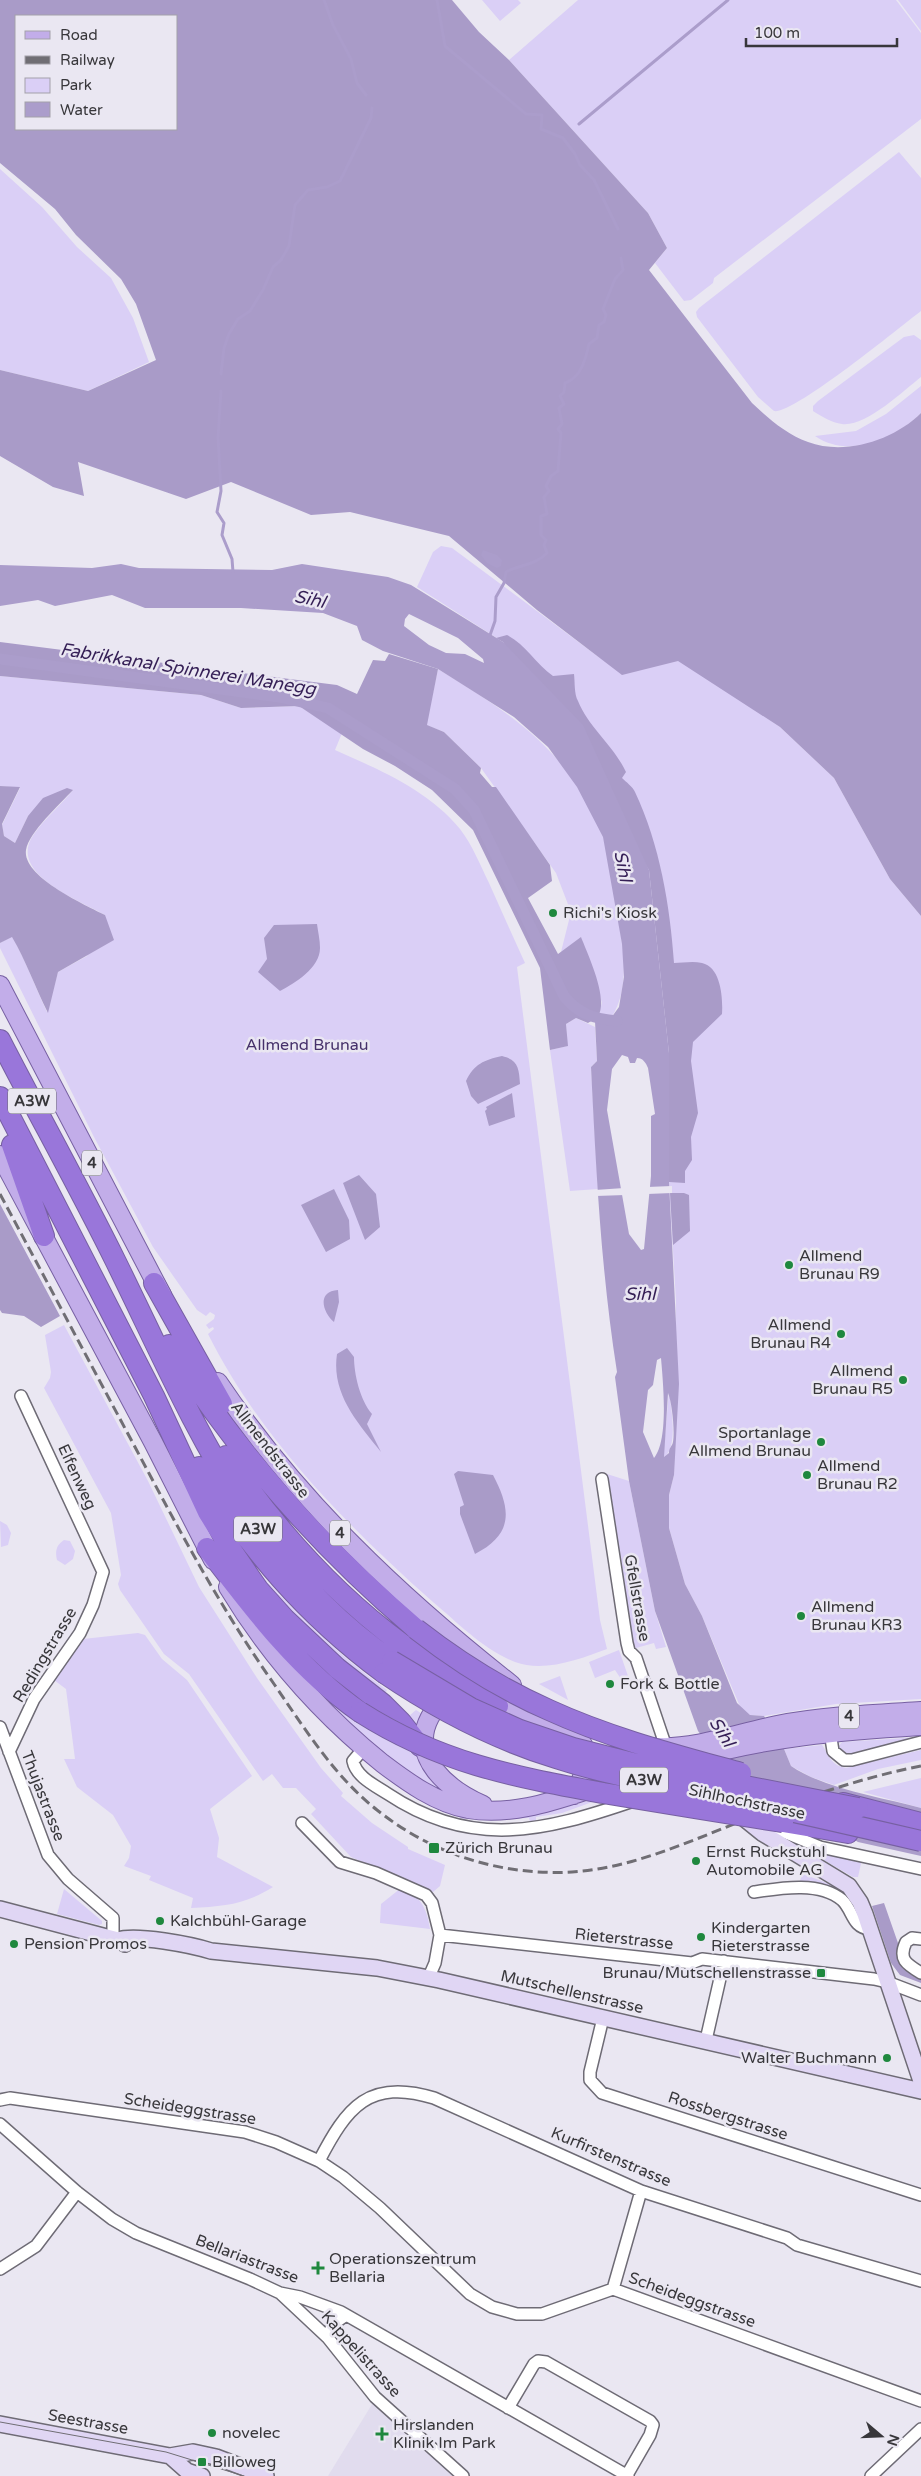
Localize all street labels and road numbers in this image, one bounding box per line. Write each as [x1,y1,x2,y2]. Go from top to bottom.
road number: A3W [8,1088,56,1114]
road number: 4 [82,1150,102,1176]
street label: Allmendstrasse [226,1398,314,1502]
street label: Elfenweg [53,1441,101,1513]
road number: A3W [234,1516,282,1542]
road number: 4 [330,1520,350,1546]
street label: Gfellstrasse [620,1553,654,1643]
street label: Redingstrasse [9,1604,81,1706]
road number: 4 [839,1704,859,1728]
street label: Thujastrasse [17,1748,69,1844]
road number: A3W [620,1768,668,1792]
street label: Sihlhochstrasse [687,1780,807,1824]
street label: Rieterstrasse [574,1924,674,1954]
street label: Mutschellenstrasse [499,1966,645,2018]
street label: Rossbergstrasse [666,2087,790,2145]
street label: Scheideggstrasse [122,2089,258,2129]
street label: Kurfirstenstrasse [548,2123,674,2191]
street label: Bellariastrasse [192,2230,302,2288]
street label: Scheideggstrasse [626,2268,758,2332]
street label: Kappelistrasse [317,2306,405,2402]
street label: Seestrasse [46,2405,130,2439]

